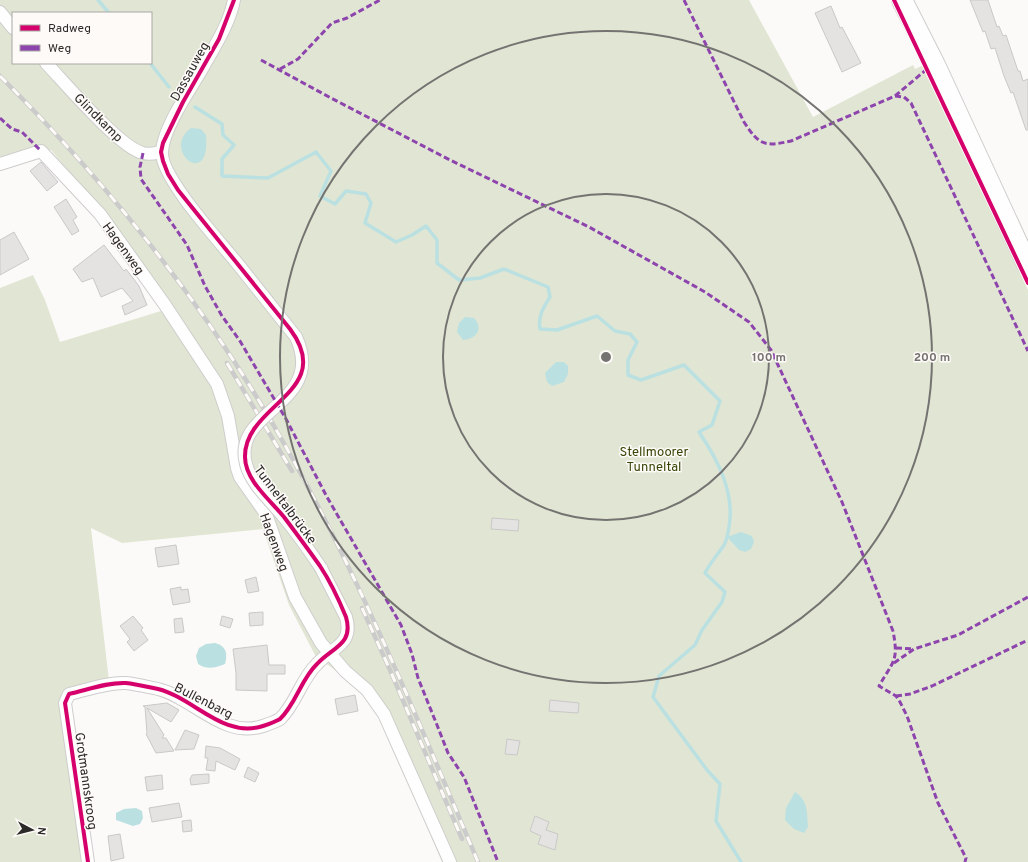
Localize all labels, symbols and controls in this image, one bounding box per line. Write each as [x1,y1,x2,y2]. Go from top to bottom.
legend [12,12,152,64]
text: Radweg [48,21,91,37]
street label: Dassauweg [168,39,214,104]
text: Weg [48,41,71,57]
street label: Glindkamp [70,91,125,146]
street label: Hagenweg [98,220,147,279]
centre of rings [599,350,613,364]
text: 100 m [752,350,786,366]
text: 200 m [914,350,950,366]
park label: Stellmoorer Tunneltal [619,445,689,476]
street label: Tunneltalbrücke [250,463,319,548]
street label: Hagenweg [255,511,291,574]
street label: Bullenbarg [171,680,235,723]
street label: Grotmannskroog [70,732,100,831]
north arrow [12,810,52,850]
text: N [34,826,48,836]

